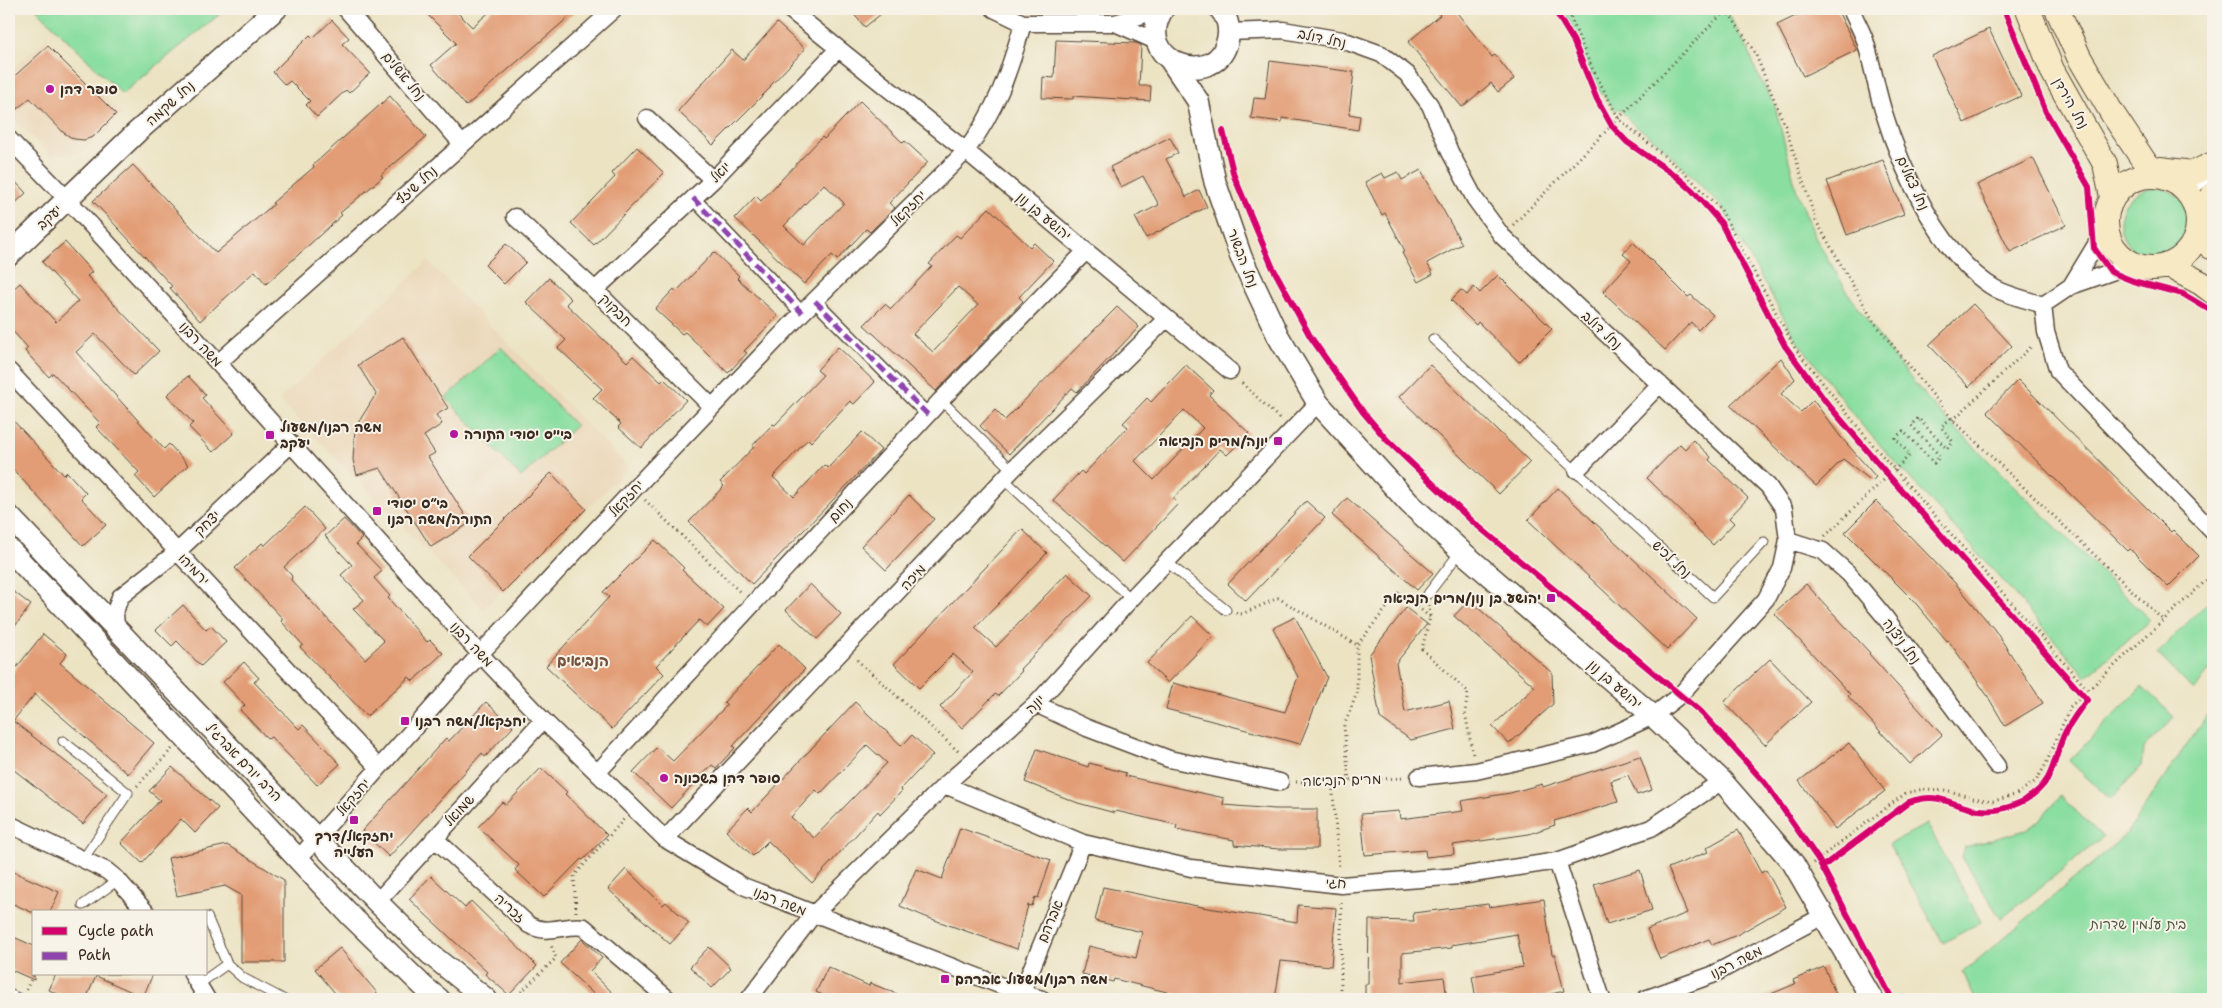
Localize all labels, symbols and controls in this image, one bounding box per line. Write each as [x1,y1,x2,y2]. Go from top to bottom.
street label: נחל דולב [1296,24,1348,52]
street label: נחל אשלים [378,48,430,104]
street label: נחל הירדן [2049,74,2093,132]
street label: נחל שקמה [142,76,198,130]
place label: סופר דהן [60,80,118,98]
marker: סופר דהן [44,83,56,95]
street label: נחל צאלים [1893,153,1933,213]
street label: יואל [706,158,734,186]
street label: נחל שיזף [392,162,440,208]
street label: יחזקאל [886,186,930,230]
street label: יהושע בן נון [1013,188,1075,244]
street label: יעקב [32,201,66,233]
street label: נחל הבשור [1224,226,1262,290]
street label: חבקוק [596,290,636,330]
street label: נחל דולב [1578,307,1626,353]
street label: משה רבנו [175,317,227,371]
place label: משה רבנו/משעול יעקב [280,418,382,452]
place label: בי"ס יסודי התורה [464,425,572,443]
marker: בי"ס יסודי התורה [448,428,460,440]
marker: משה רבנו/משעול יעקב [264,429,276,441]
place label: יונה/מרים הנביאה [1159,432,1268,450]
marker: יונה/מרים הנביאה [1272,435,1284,447]
street label: יחזקאל [604,476,648,520]
place label: בי״ס יסודי התורה/משה רבנו [387,494,492,528]
street label: נחום [824,494,856,526]
marker: בי״ס יסודי התורה/משה רבנו [371,505,383,517]
street label: יצחק [190,506,224,540]
street label: נחל לכיש [1649,536,1695,582]
street label: ירמיהו [175,549,213,589]
street label: מיכה [896,560,930,594]
place label: יהושע בן נון/מרים הנביאה [1383,589,1541,607]
marker: יהושע בן נון/מרים הנביאה [1545,592,1557,604]
street label: נחל ניצנה [1879,615,1925,667]
street label: משה רבנו [446,617,498,671]
district label: הנביאים [557,651,609,671]
street label: יהושע בן נון [1584,655,1646,713]
street label: יונה [1021,690,1049,718]
place label: יחזקאל/משה רבנו [415,712,526,730]
marker: יחזקאל/משה רבנו [399,715,411,727]
street label: הרב יורם אברג'ל [202,719,286,805]
place label: סופר דהן בשכונה [674,769,780,787]
street label: מרים הנביאה [1302,770,1382,790]
marker: סופר דהן בשכונה [658,772,670,784]
street label: יחזקאל [332,775,374,819]
street label: שמואל [440,790,478,830]
marker: יחזקאל/דרך העלייה [348,814,360,826]
place label: יחזקאל/דרך העלייה [315,827,393,861]
street label: חגי [1325,874,1347,892]
street label: משה רבנו [751,882,809,920]
street label: זכריה [491,889,529,927]
street label: אברהם [1033,897,1067,945]
legend [32,910,208,976]
park label: בית עלמין שדרות [2089,915,2186,933]
text: Cycle path [78,921,154,941]
street label: משה רבנו [1707,941,1765,983]
text: Path [78,945,111,965]
place label: משה רבנו/משעול אברהם [955,970,1108,988]
marker: משה רבנו/משעול אברהם [939,973,951,985]

